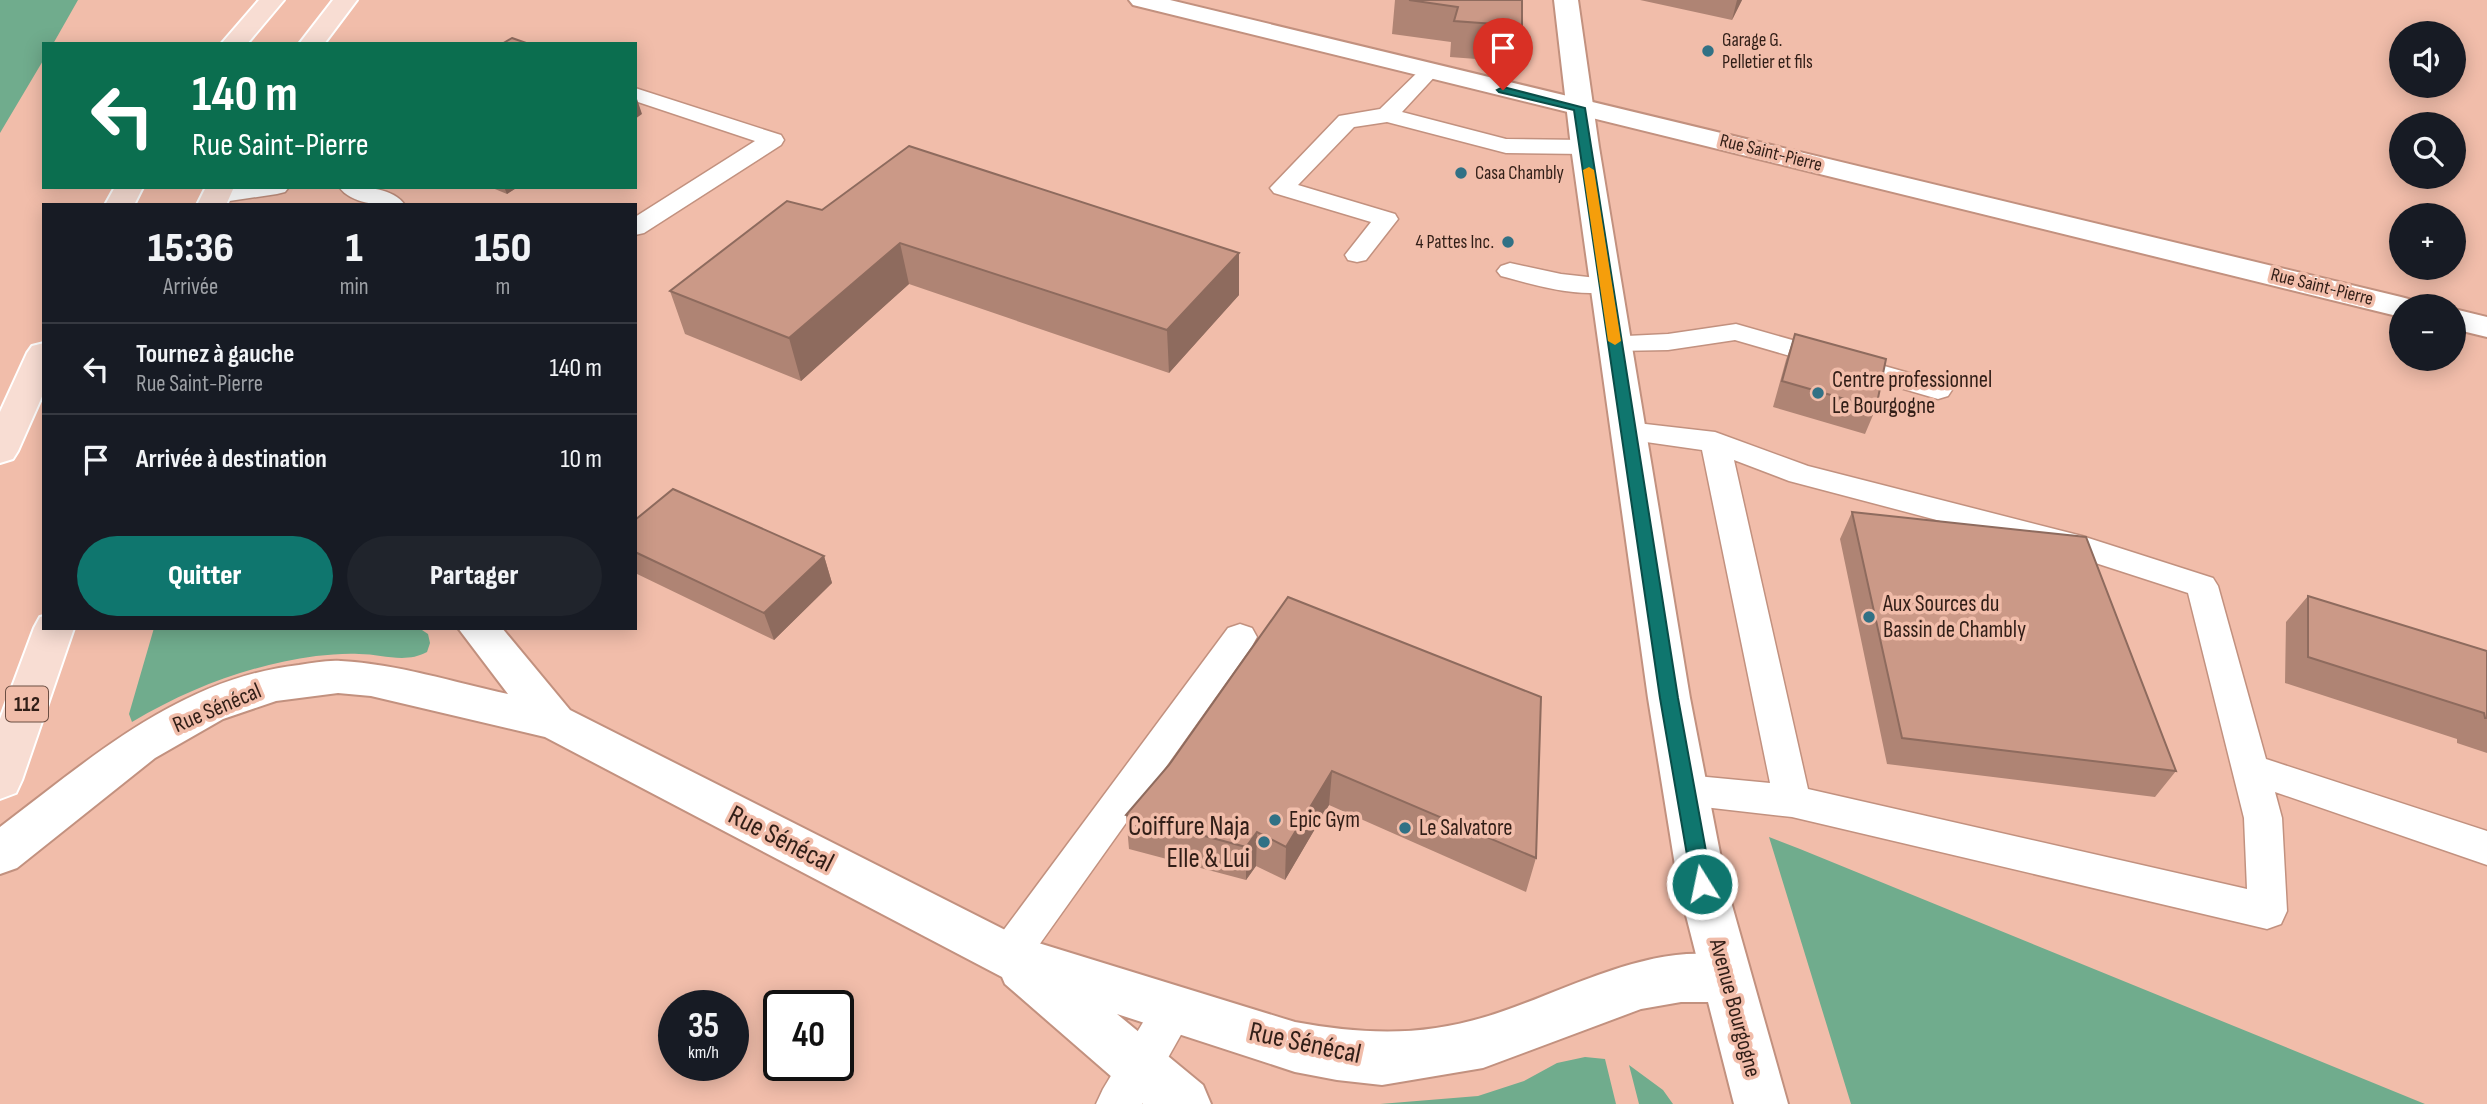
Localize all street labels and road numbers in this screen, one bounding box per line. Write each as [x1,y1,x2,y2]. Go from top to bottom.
street label: Rue Saint-Pierre [1717,129,1825,177]
street label: Rue Saint-Pierre [2268,263,2376,311]
street label: Rue Sénécal [169,677,265,739]
road number: 112 [6,686,48,722]
street label: Rue Sénécal [723,798,839,880]
street label: Avenue Bourgogne [1703,935,1767,1080]
street label: Rue Sénécal [1246,1015,1364,1071]

